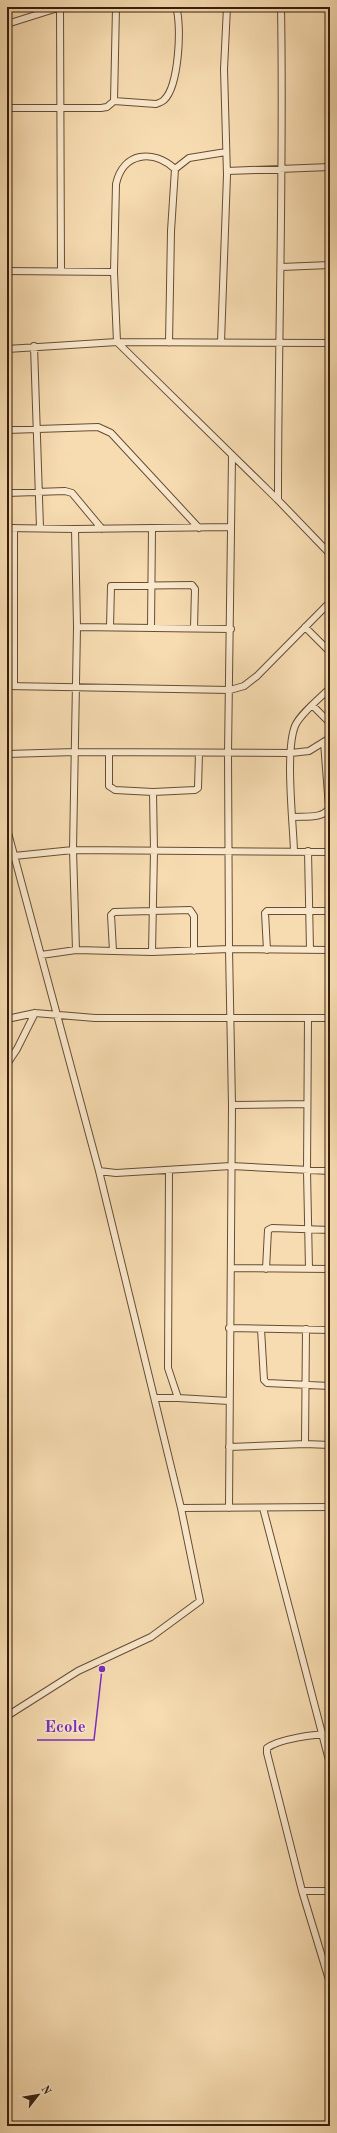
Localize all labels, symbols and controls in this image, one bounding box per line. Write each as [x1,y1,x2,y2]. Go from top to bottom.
callout: Ecole [37,1711,94,1740]
text: Ecole [44,1719,86,1736]
north arrow [18,2075,58,2115]
text: N [38,2084,52,2098]

